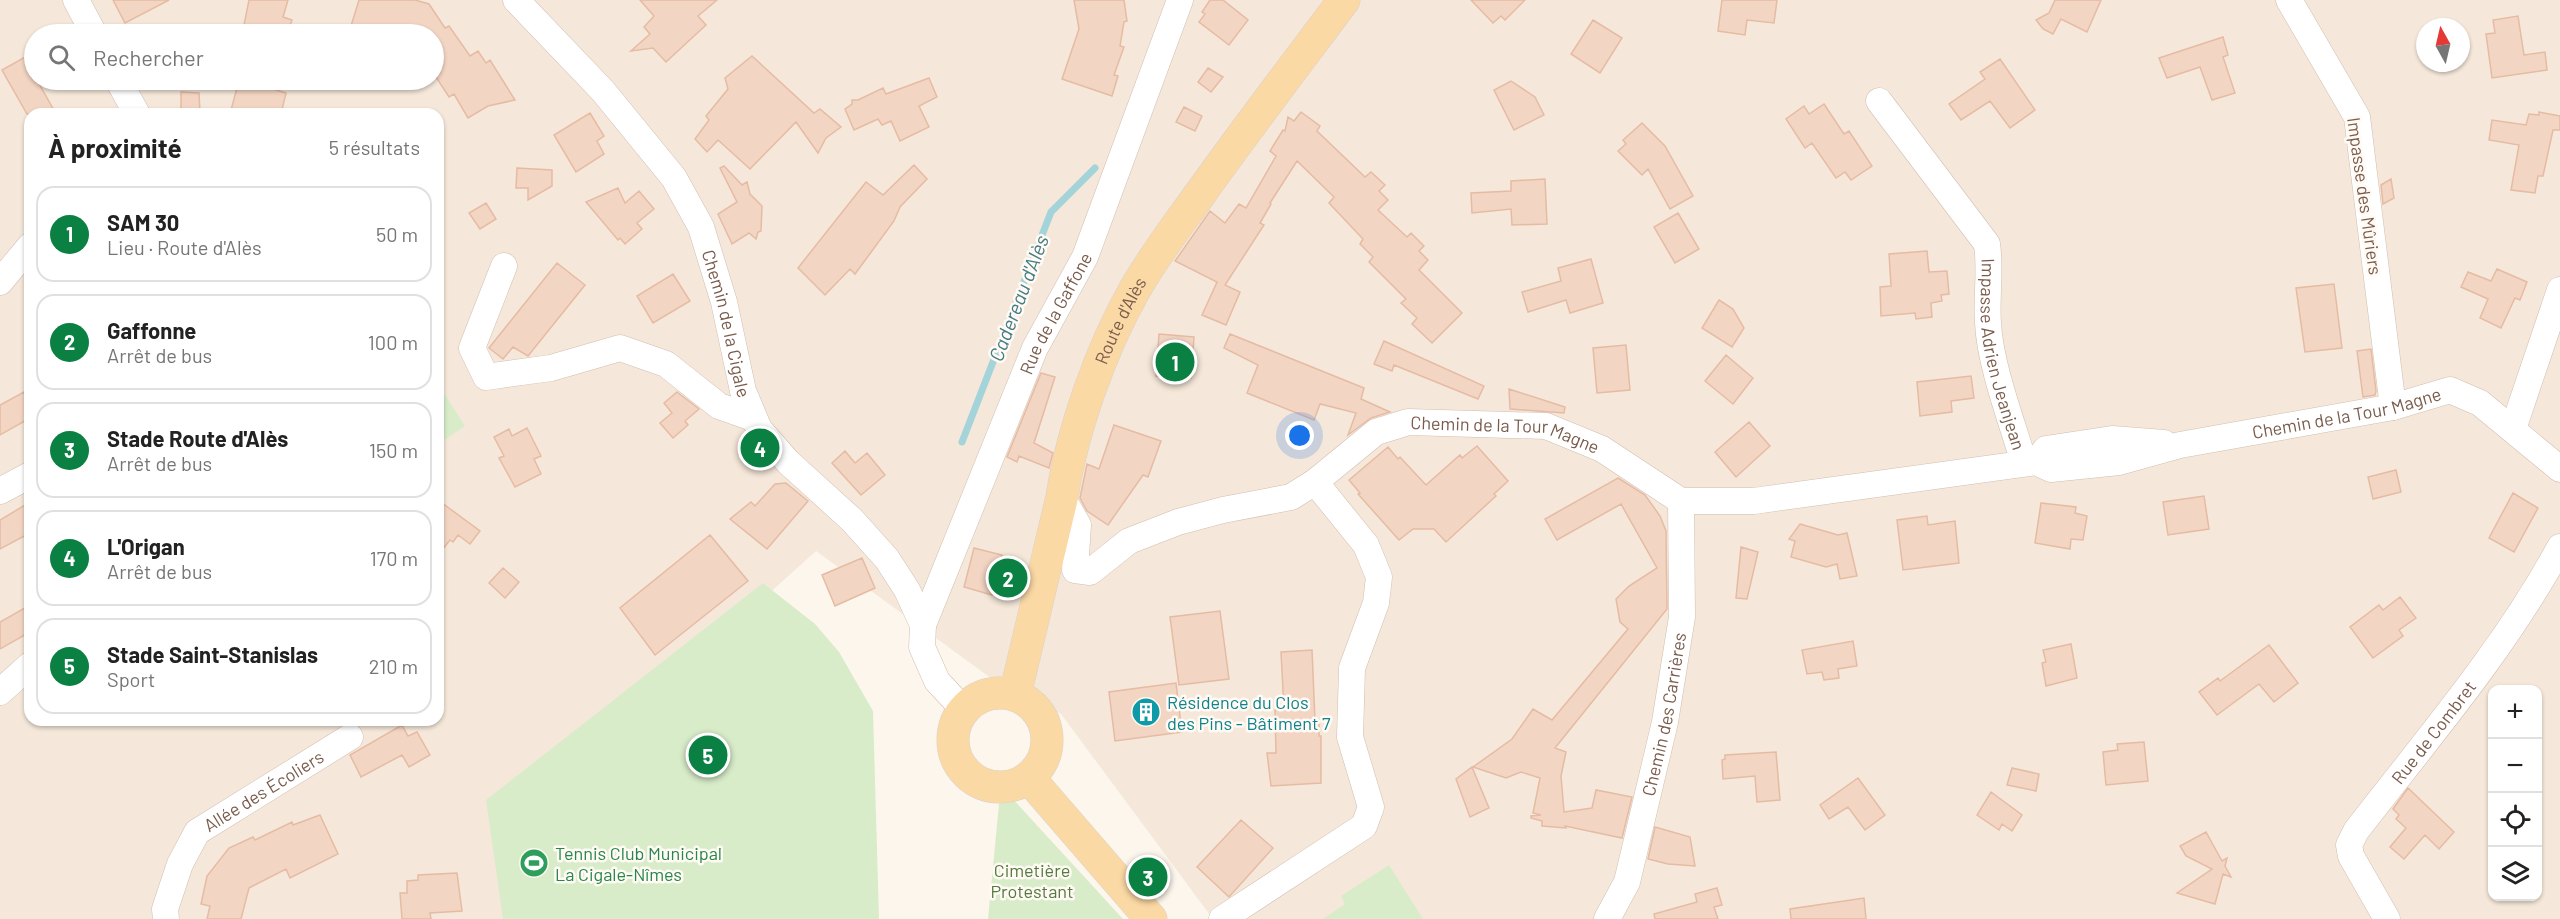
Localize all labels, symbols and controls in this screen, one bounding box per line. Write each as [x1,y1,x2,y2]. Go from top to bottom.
north arrow [2416,18,2470,72]
search box [24,24,444,90]
icon: search [45,41,78,74]
text: Rechercher [93,44,204,70]
street label: Impasse des Mûriers [2343,116,2387,276]
text: À proximité [48,132,182,163]
text: 5 résultats [329,135,420,159]
text: SAM 30 [107,209,179,235]
text: 1 [66,222,73,246]
text: 50 m [376,222,418,246]
water label: Cadereau d'Alès [983,232,1053,364]
text: Lieu · Route d'Alès [107,235,262,259]
street label: Chemin de la Cigale [698,247,755,401]
street label: Rue de la Gaffone [1015,248,1096,377]
street label: Impasse Adrien Jeanjean [1976,258,2030,452]
street label: Route d'Alès [1090,273,1151,367]
text: Gaffonne [107,317,196,343]
text: 2 [64,330,75,354]
text: 100 m [368,330,418,354]
pin: 1 [1156,340,1194,385]
text: Arrêt de bus [107,343,212,367]
street label: Chemin de la Tour Magne [2250,382,2443,443]
street label: Chemin de la Tour Magne [1410,411,1603,458]
your location [1285,421,1314,450]
text: Stade Route d'Alès [107,425,288,451]
pin: 4 [740,426,780,470]
text: 3 [64,438,75,462]
text: 150 m [369,438,418,462]
text: Arrêt de bus [107,451,212,475]
text: L'Origan [107,533,185,559]
text: 4 [63,546,76,570]
text: 170 m [370,546,418,570]
pin: 2 [988,556,1028,600]
text: Arrêt de bus [107,559,212,583]
street label: Chemin des Carrières [1637,631,1690,798]
text: Stade Saint-Stanislas [107,641,318,667]
text: 5 [64,654,75,678]
text: 210 m [369,654,418,678]
text: Sport [107,667,155,691]
street label: Rue de Combret [2386,676,2480,788]
map controls [2488,685,2542,901]
button: + [2488,685,2542,739]
place label: Résidence du Clos des Pins - Bâtiment 7 [1167,691,1331,734]
building icon: Résidence du Clos des Pins - Bâtiment 7 [1130,696,1162,728]
pin: 5 [688,732,728,777]
button: − [2488,739,2542,793]
street label: Allée des Écoliers [199,745,328,836]
button: locate [2488,793,2542,847]
place label: Tennis Club Municipal La Cigale-Nîmes [555,842,722,885]
sports icon: Tennis Club Municipal La Cigale-Nîmes [518,847,550,879]
button: layers [2488,847,2542,901]
pin: 3 [1128,854,1168,900]
park label: Cimetière Protestant [990,859,1074,902]

